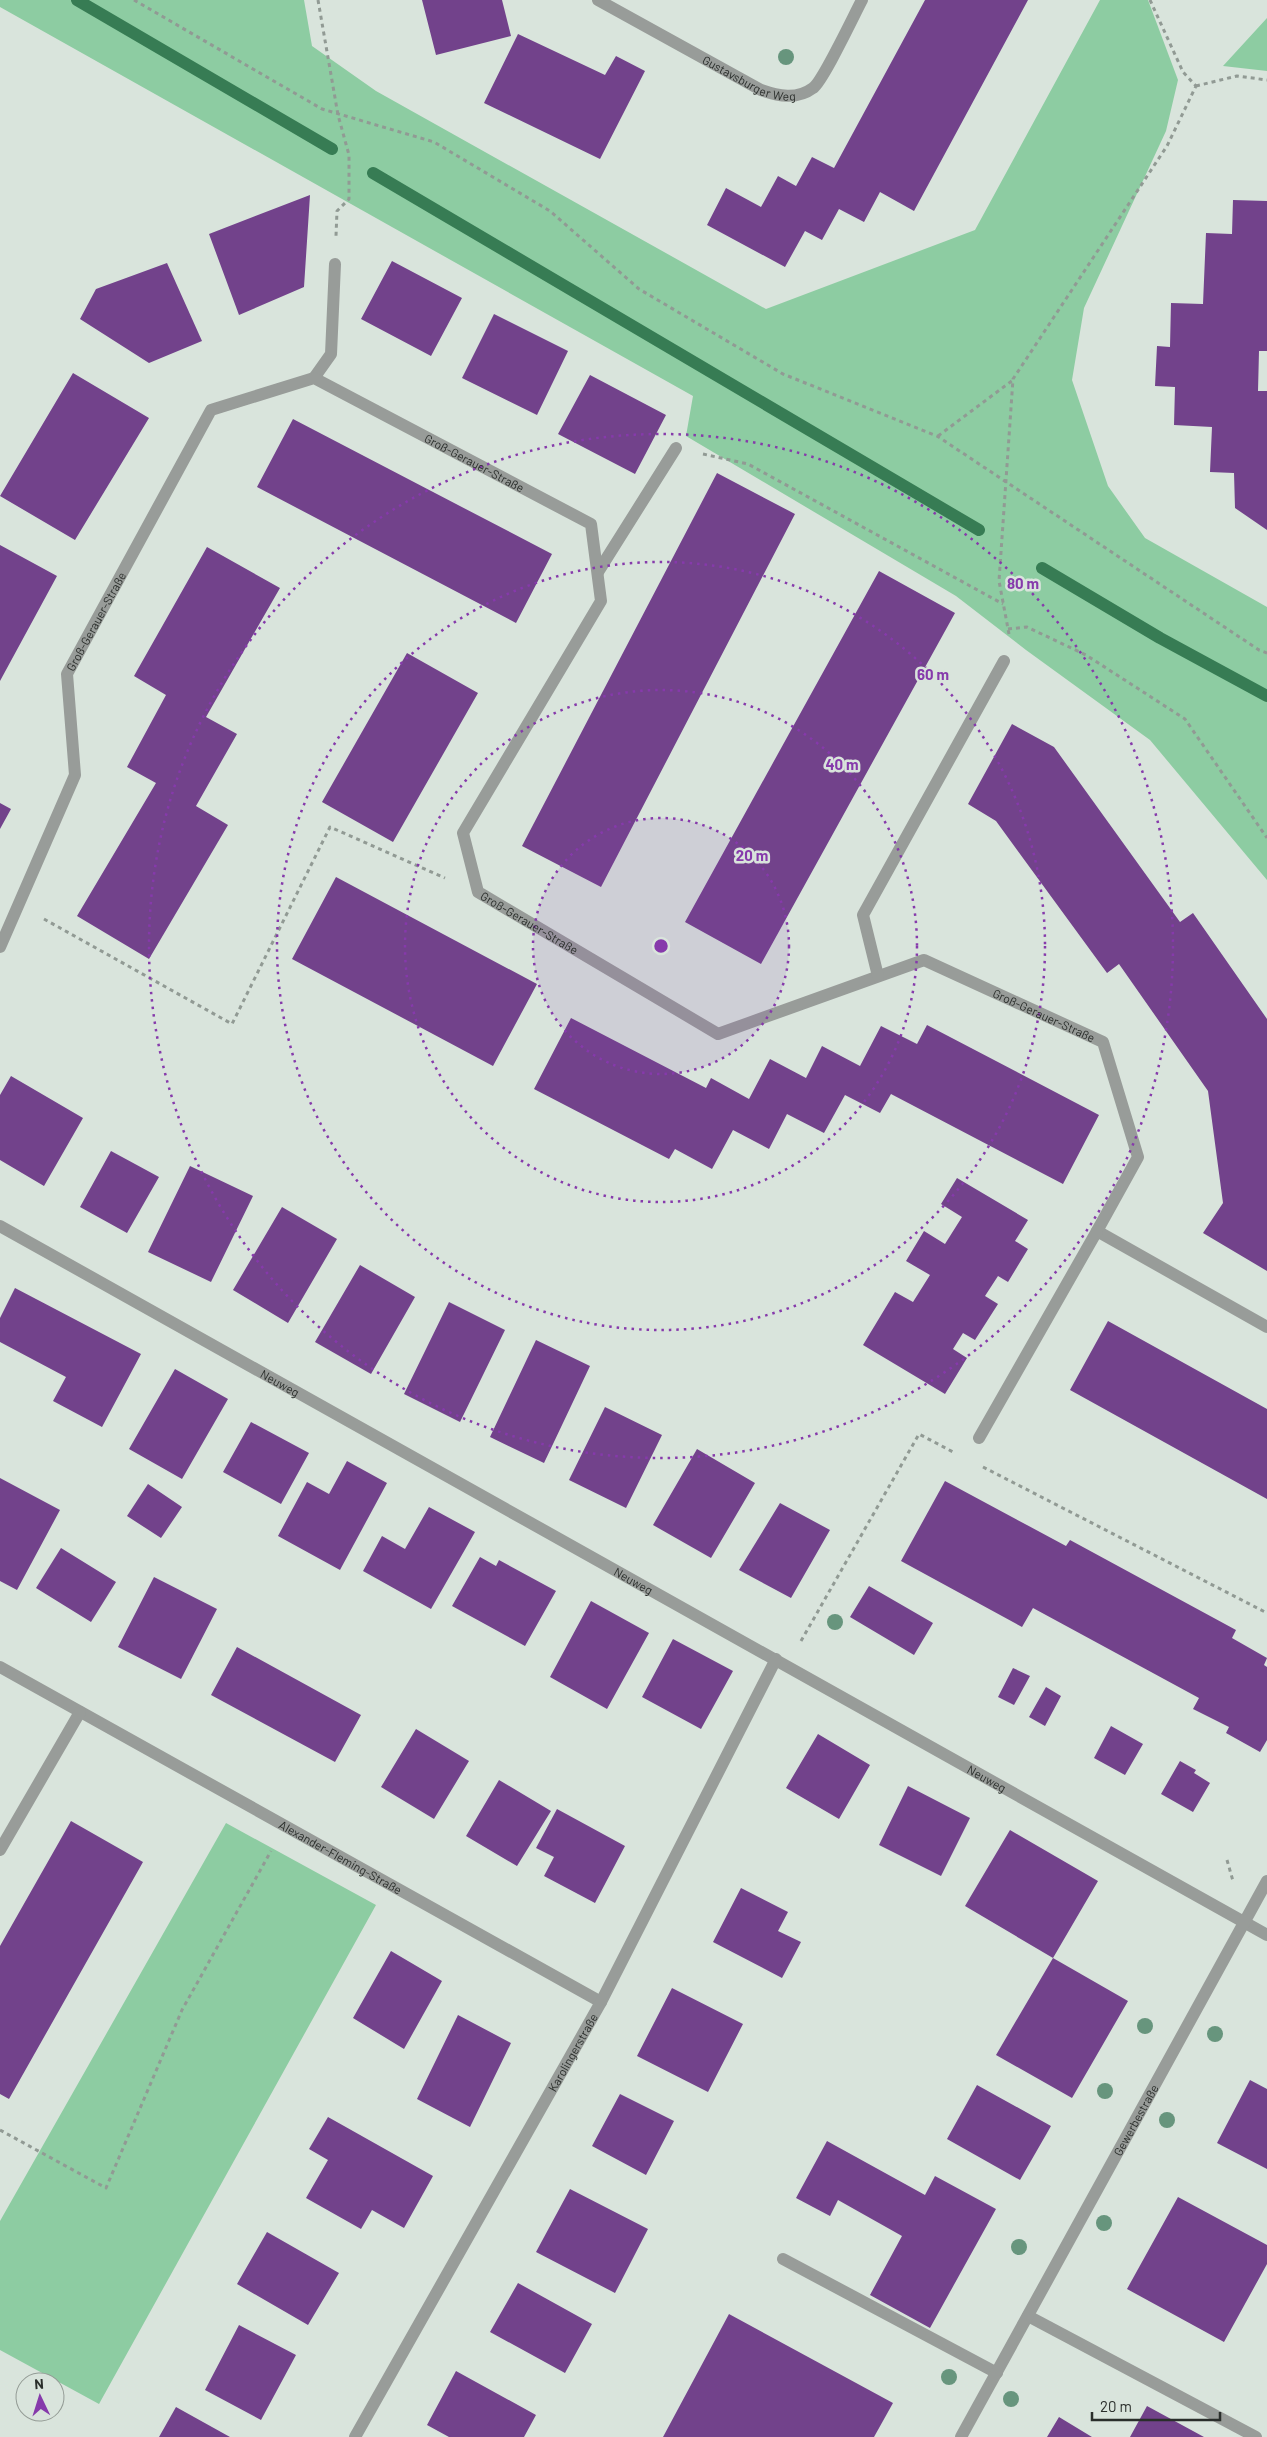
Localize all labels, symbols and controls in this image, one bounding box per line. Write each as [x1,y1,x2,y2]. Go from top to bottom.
street label: Gustavsburger Weg [700,52,796,103]
street label: Groß-Gerauer-Straße [422,431,527,495]
street label: Groß-Gerauer-Straße [63,569,128,673]
text: 80 m [1007,574,1039,592]
text: 60 m [917,665,949,683]
text: 40 m [825,755,859,773]
text: 20 m [736,846,768,864]
street label: Groß-Gerauer-Straße [478,888,581,957]
centre of rings [652,937,670,955]
street label: Groß-Gerauer-Straße [991,986,1097,1044]
street label: Neuweg [258,1366,302,1399]
street label: Neuweg [612,1564,655,1597]
street label: Neuweg [965,1762,1009,1795]
street label: Alexander-Fleming-Straße [277,1817,404,1897]
street label: Karolingerstraße [545,2011,600,2094]
street label: Gewerbestraße [1110,2082,1161,2158]
north arrow [15,2372,65,2422]
text: N [34,2375,44,2392]
scale bar [1092,2390,1220,2422]
text: 20 m [1100,2397,1132,2415]

